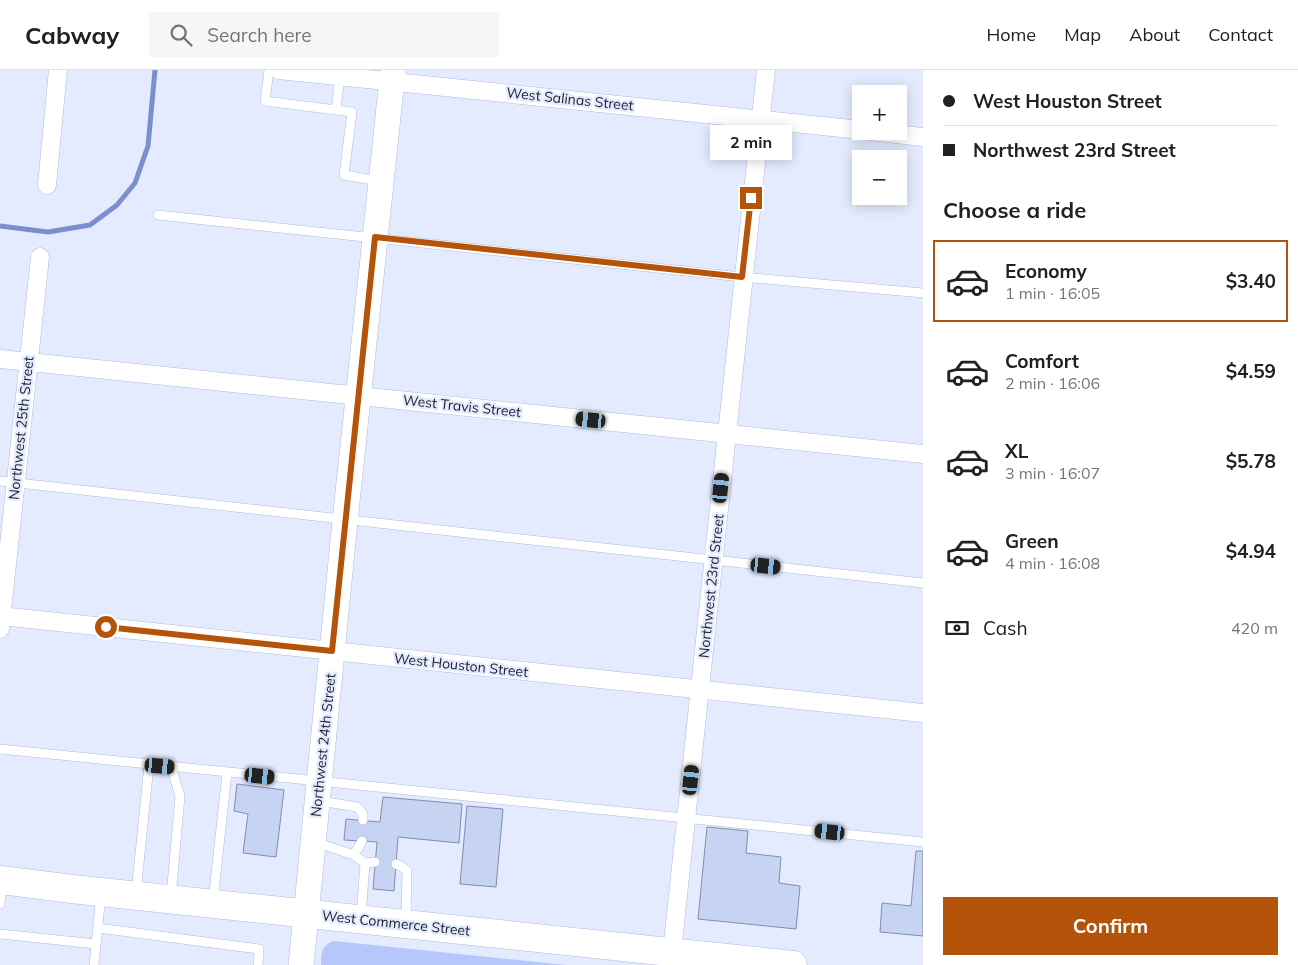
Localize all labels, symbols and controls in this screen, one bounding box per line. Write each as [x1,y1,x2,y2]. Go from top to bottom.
search box [149,12,499,57]
text: Cabway [25,20,119,50]
icon: search [167,21,195,49]
text: Search here [207,23,312,47]
text: Home [986,23,1036,46]
text: Map [1064,23,1101,46]
text: About [1129,23,1180,46]
text: Contact [1208,23,1273,46]
street label: West Salinas Street [506,83,634,115]
map controls [852,85,907,205]
button: + [852,85,907,140]
text: West Houston Street [973,89,1162,113]
callout: 2 min [710,126,792,160]
text: 2 min [730,132,772,152]
text: Northwest 23rd Street [973,138,1176,162]
button: − [852,150,907,205]
route end [740,187,762,209]
text: Choose a ride [943,196,1086,224]
icon: car [945,259,990,304]
text: Economy [1005,259,1087,283]
text: $3.40 [1226,269,1276,293]
text: 1 min · 16:05 [1005,283,1100,303]
icon: car [945,349,990,394]
text: Comfort [1005,349,1079,373]
street label: Northwest 25th Street [5,355,38,501]
text: $4.59 [1226,359,1276,383]
text: 2 min · 16:06 [1005,373,1100,393]
street label: West Travis Street [402,391,522,421]
car [575,411,606,429]
icon: car [945,439,990,484]
text: XL [1005,439,1028,463]
text: $5.78 [1226,449,1276,473]
text: 3 min · 16:07 [1005,463,1100,483]
car [711,472,730,504]
street label: Northwest 23rd Street [694,513,728,659]
icon: car [945,529,990,574]
text: Green [1005,529,1059,553]
text: $4.94 [1226,539,1276,563]
text: 4 min · 16:08 [1005,553,1100,573]
car [750,557,781,575]
icon: cash [943,614,971,642]
route start [95,616,117,638]
text: Cash [983,616,1028,640]
text: 420 m [1231,618,1278,638]
street label: West Houston Street [393,649,529,681]
street label: Northwest 24th Street [307,672,340,818]
car [144,757,175,775]
car [681,764,700,796]
car [244,767,275,785]
car [814,823,845,841]
button: Confirm [943,897,1278,955]
street label: West Commerce Street [321,906,471,940]

